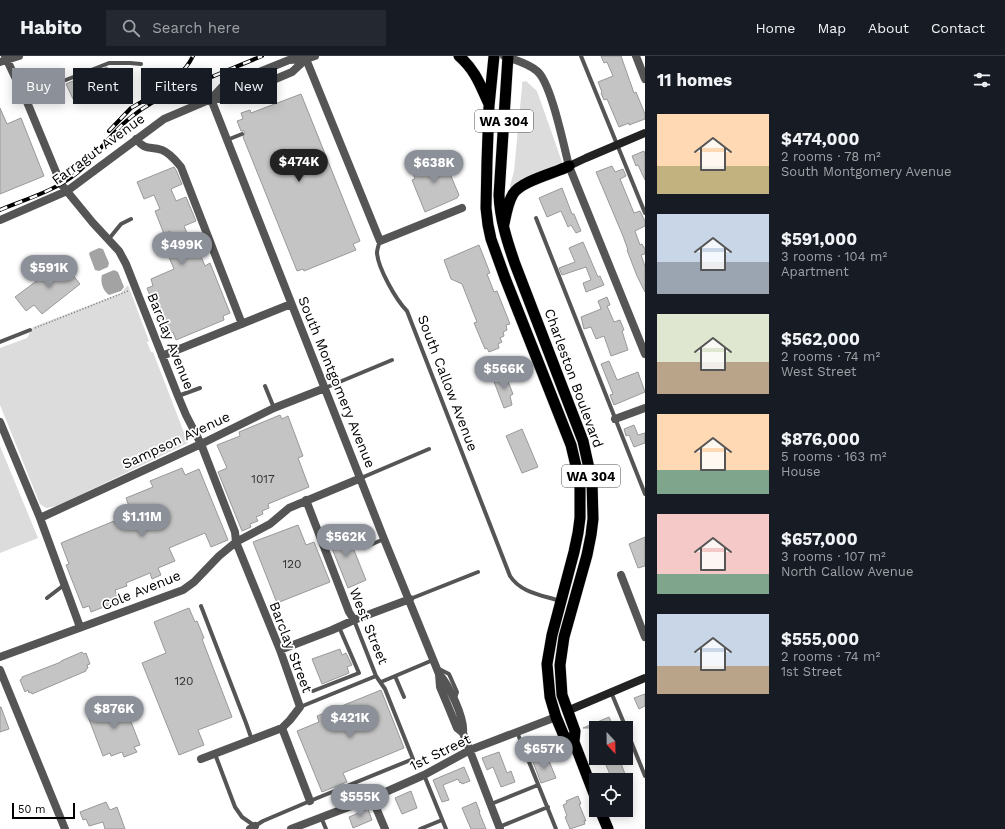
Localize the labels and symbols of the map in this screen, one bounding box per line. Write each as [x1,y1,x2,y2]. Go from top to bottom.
street label: Farragut Avenue [49,110,147,188]
road number: WA 304 [475,110,533,132]
pin: $474K [271,149,327,183]
pin: $638K [406,150,462,184]
pin: $499K [154,232,210,266]
pin: $591K [21,255,77,289]
street label: Barclay Avenue [144,290,198,392]
street label: South Montgomery Avenue [295,294,379,470]
street label: Charleston Boulevard [541,306,607,450]
street label: South Callow Avenue [415,313,481,453]
pin: $566K [476,356,532,390]
street label: Sampson Avenue [120,408,232,472]
road number: WA 304 [562,465,620,487]
house number: 1017 [251,472,275,486]
pin: $1.11M [109,504,175,538]
pin: $562K [318,524,374,558]
house number: 120 [282,557,302,571]
street label: Cole Avenue [99,567,183,613]
street label: West Street [346,585,392,667]
street label: Barclay Street [266,599,316,695]
house number: 120 [174,674,194,688]
pin: $876K [86,696,142,730]
pin: $421K [322,705,378,739]
north arrow [589,721,633,765]
street label: 1st Street [407,730,473,774]
pin: $657K [516,736,572,770]
pin: $555K [332,784,388,818]
scale bar [12,801,75,820]

